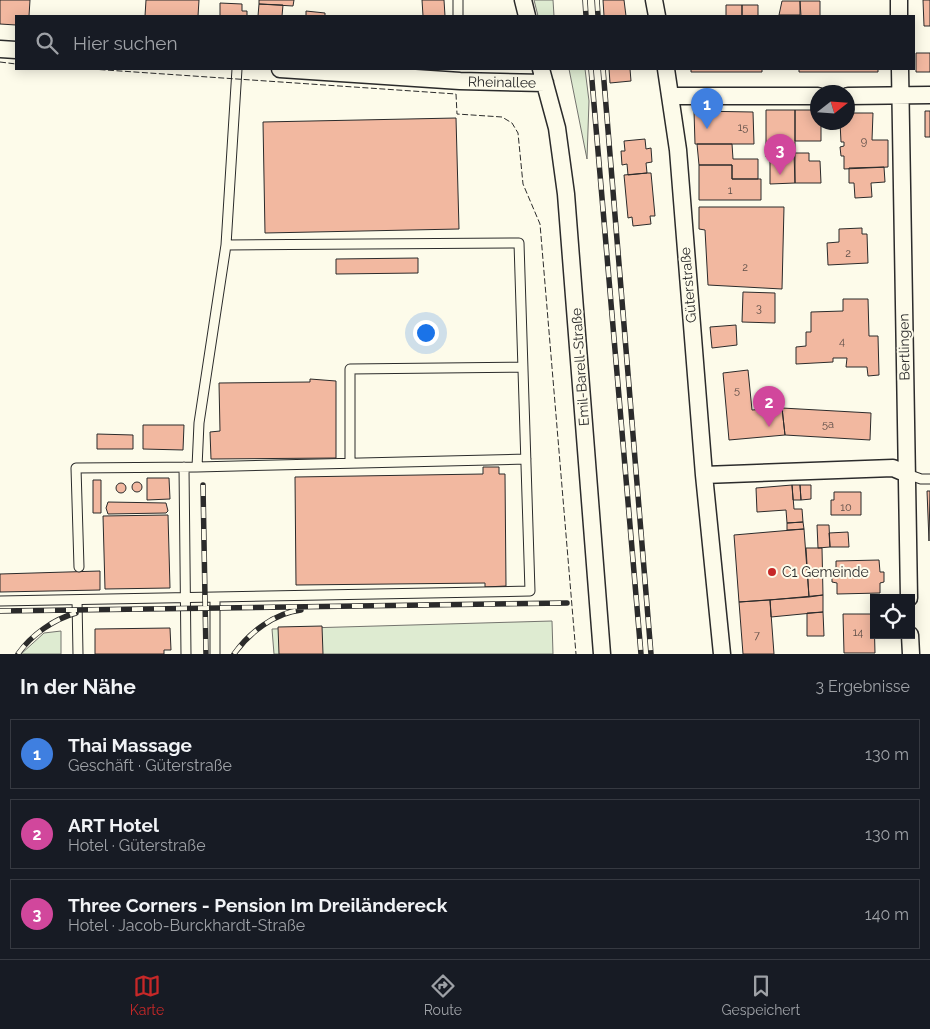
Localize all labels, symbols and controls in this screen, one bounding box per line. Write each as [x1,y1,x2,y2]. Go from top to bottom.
search box [15,15,915,70]
icon: search [33,29,61,57]
text: Hier suchen [73,32,178,54]
street label: Rheinallee [468,73,536,91]
north arrow [810,85,855,130]
pin: 1 [691,88,723,129]
house number: 15 [738,121,748,134]
pin: 3 [764,134,796,175]
house number: 9 [861,135,867,148]
house number: 1 [728,184,733,197]
street label: Güterstraße [677,246,699,324]
house number: 2 [845,247,851,260]
house number: 2 [742,261,748,274]
house number: 3 [756,302,762,315]
street label: Emil-Barell-Straße [568,307,592,427]
street label: Bertlingen [895,313,913,381]
your location [413,320,439,346]
house number: 4 [839,335,845,348]
house number: 5 [734,384,740,397]
pin: 2 [753,386,785,427]
house number: 5a [822,418,834,431]
house number: 10 [840,501,852,514]
place label: C1 Gemeinde [782,564,869,580]
marker: C1 Gemeinde [766,566,778,578]
map controls [870,594,915,639]
button: locate [870,594,915,639]
house number: 14 [853,626,863,639]
house number: 7 [754,629,760,642]
text: In der Nähe [20,674,136,699]
text: 3 Ergebnisse [816,677,910,696]
text: Thai Massage [68,734,192,756]
text: 1 [33,745,41,764]
text: 130 m [865,745,909,764]
text: Geschäft · Güterstraße [68,756,232,775]
text: ART Hotel [68,814,159,836]
text: 2 [32,825,42,844]
text: 130 m [865,825,909,844]
text: Hotel · Güterstraße [68,836,206,855]
text: Three Corners - Pension Im Dreiländereck [68,894,447,916]
text: 3 [33,905,41,924]
text: 140 m [865,905,909,924]
text: Hotel · Jacob-Burckhardt-Straße [68,916,305,935]
tab: Karte [130,972,164,1018]
tab: Route [424,972,462,1018]
tab: Gespeichert [722,972,800,1018]

